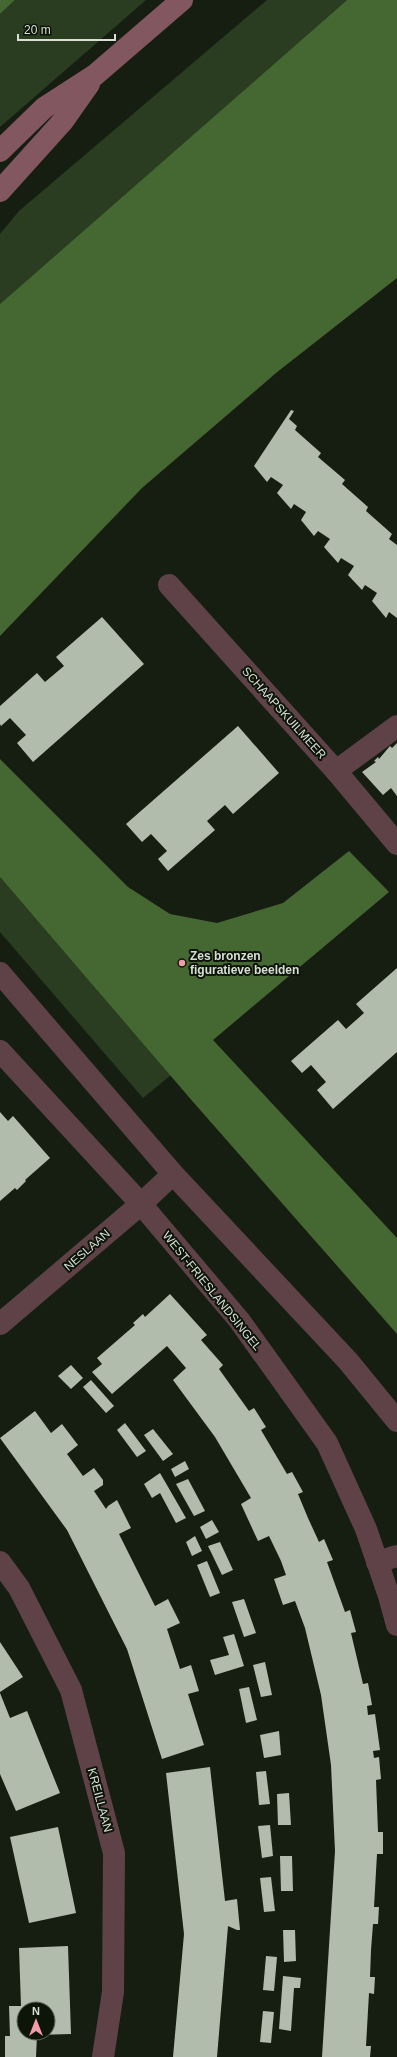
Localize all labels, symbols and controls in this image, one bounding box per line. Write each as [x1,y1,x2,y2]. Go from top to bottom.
scale bar [18,16,115,42]
text: 20 m [24,23,51,37]
street label: SCHAAPSKUILMEER [239,664,329,762]
place label: Zes bronzen figuratieve beelden [190,949,299,977]
marker: Zes bronzen figuratieve beelden [177,958,187,968]
street label: NESLAAN [61,1226,113,1274]
street label: WEST-FRIESLANDSINGEL [160,1229,265,1354]
street label: KREILLAAN [85,1766,115,1834]
north arrow [16,2001,56,2041]
text: N [32,2005,40,2017]

